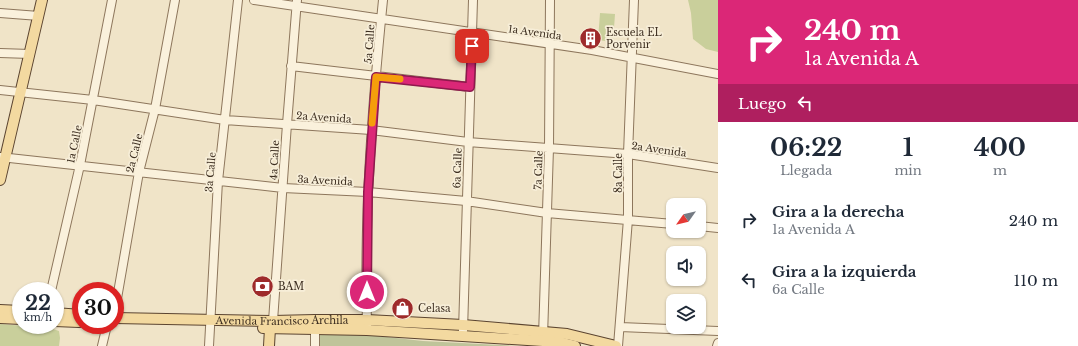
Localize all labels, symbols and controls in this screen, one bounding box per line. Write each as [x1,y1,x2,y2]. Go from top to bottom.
text: 240 m [804,13,900,48]
icon: right [738,16,790,68]
street label: 1a Avenida [507,22,563,43]
street label: 5a Calle [362,23,377,64]
building icon: Escuela EL Porvenir [578,25,604,51]
place label: Escuela EL Porvenir [606,26,662,51]
pin [455,29,489,63]
icon: arrive [461,35,483,57]
text: 1a Avenida A [804,48,919,70]
icon: left [794,92,816,114]
text: Luego [738,94,786,113]
street label: 2a Avenida [296,109,353,126]
street label: 1a Calle [64,124,85,164]
street label: 2a Calle [123,132,146,174]
text: 06:22 [770,133,842,162]
text: 1 [903,133,913,162]
text: 400 [974,133,1026,162]
street label: 4a Calle [267,139,282,180]
street label: 2a Avenida [631,139,688,160]
street label: 6a Calle [450,147,465,188]
street label: 7a Calle [531,150,546,190]
street label: 3a Calle [202,151,219,193]
street label: 8a Calle [612,153,625,193]
text: Llegada [780,162,832,179]
text: min [894,162,922,179]
text: m [993,162,1007,179]
street label: 3a Avenida [297,173,353,188]
north arrow [666,198,706,238]
map controls [666,198,706,334]
text: Gira a la derecha [772,202,904,221]
icon: right [738,209,760,231]
text: 240 m [1009,211,1058,230]
text: 1a Avenida A [772,221,855,238]
button: sound [666,246,706,286]
text: Gira a la izquierda [772,262,916,281]
icon: left [738,269,760,291]
position arrow [346,271,388,313]
text: 110 m [1014,271,1058,290]
bank icon: BAM [249,273,275,299]
place label: BAM [278,280,304,293]
text: 6a Calle [772,281,825,298]
speed limit sign: 30 [72,282,124,334]
text: 22 [25,291,51,315]
button: layers [666,294,706,334]
shop icon: Celasa [389,295,415,321]
place label: Celasa [418,302,451,315]
text: km/h [24,311,52,324]
street label: Avenida Francisco Archila [215,314,349,328]

